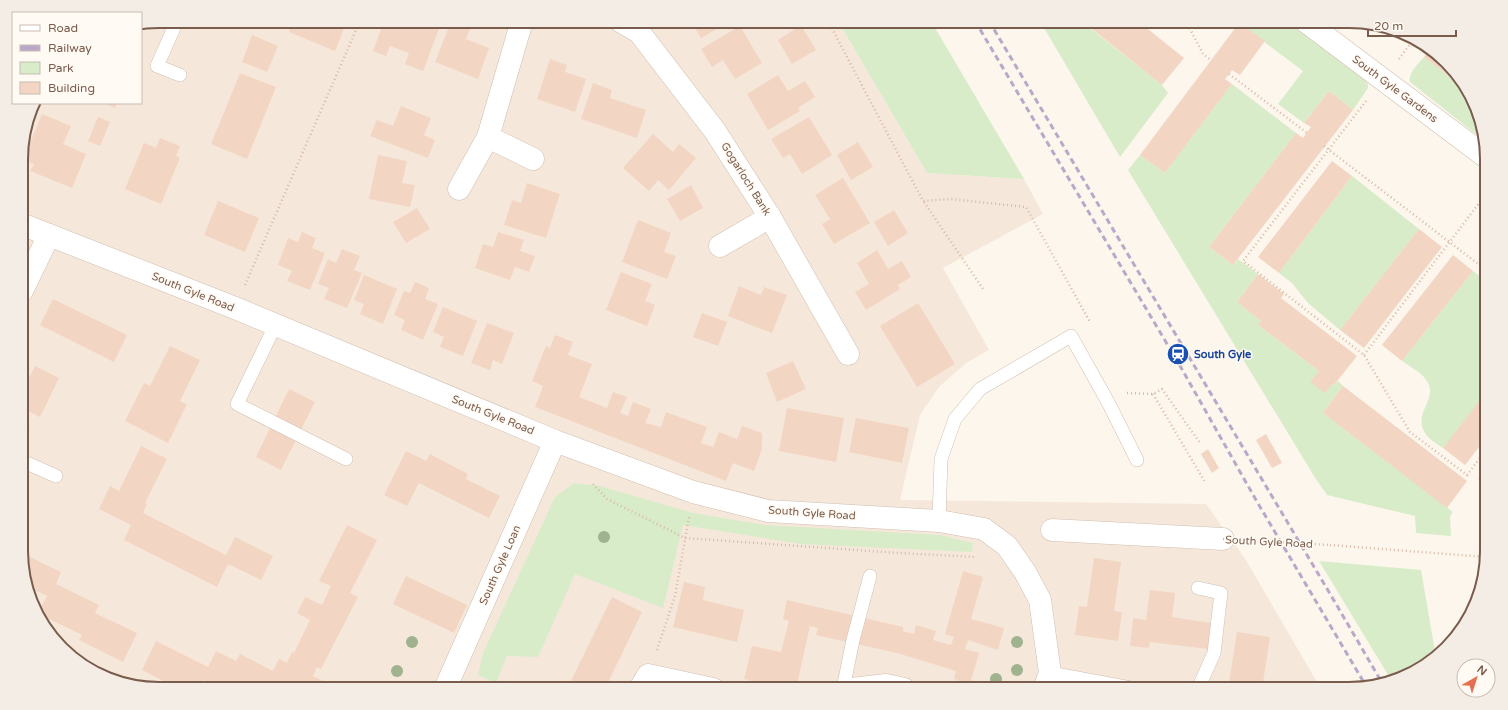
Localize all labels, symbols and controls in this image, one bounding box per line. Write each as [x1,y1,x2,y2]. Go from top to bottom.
legend [12,12,142,104]
scale bar [1368,12,1456,38]
text: 20 m [1374,19,1403,33]
text: Road [48,21,78,35]
text: Railway [48,41,92,55]
street label: South Gyle Gardens [1350,53,1440,125]
text: Park [48,61,74,75]
text: Building [48,81,95,95]
street label: Gogarloch Bank [718,140,774,218]
street label: South Gyle Road [150,270,236,314]
station icon: South Gyle [1165,341,1191,367]
place label: South Gyle [1194,348,1252,362]
street label: South Gyle Road [450,393,536,437]
street label: South Gyle Road [768,503,856,523]
street label: South Gyle Loan [477,523,523,607]
street label: South Gyle Road [1225,533,1313,551]
north arrow [1456,658,1496,698]
text: N [1474,663,1490,678]

